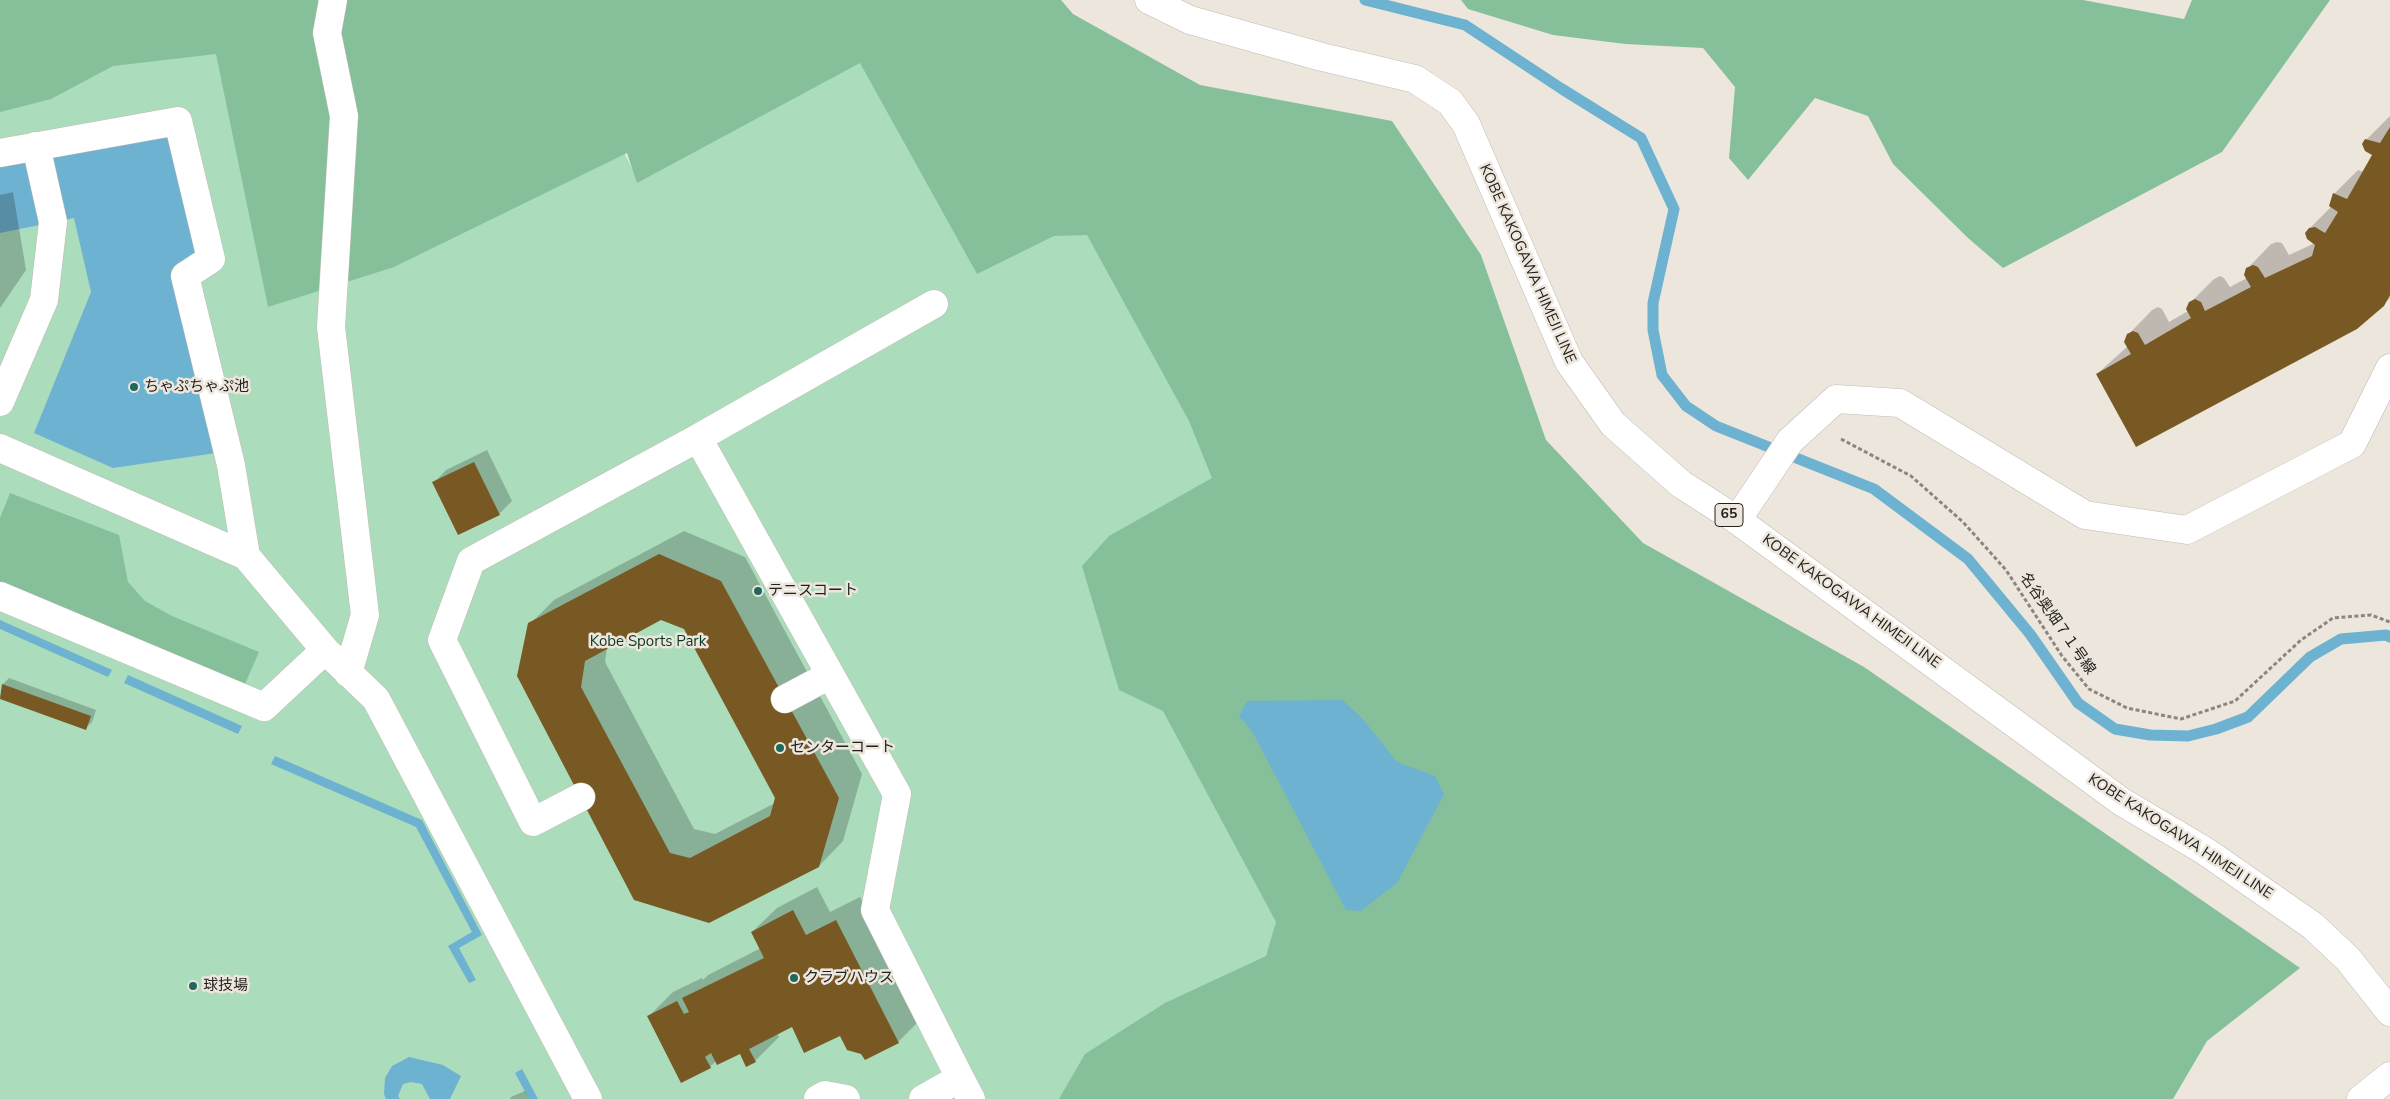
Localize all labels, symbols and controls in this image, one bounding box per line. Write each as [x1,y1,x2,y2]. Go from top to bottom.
street label: KOBE KAKOGAWA HIMEJI LINE [1475,162,1579,366]
place label: ちゃぷちゃぷ池 [144,378,249,396]
marker: ちゃぷちゃぷ池 [128,381,140,393]
road number: 65 [1715,504,1743,526]
street label: KOBE KAKOGAWA HIMEJI LINE [1758,531,1944,673]
street label: 名谷奥畑７１号線 [2015,570,2099,678]
place label: テニスコート [768,582,858,600]
marker: テニスコート [752,585,764,597]
park label: Kobe Sports Park [590,633,706,651]
place label: センターコート [790,739,895,757]
marker: センターコート [774,742,786,754]
street label: KOBE KAKOGAWA HIMEJI LINE [2084,771,2276,903]
place label: クラブハウス [804,969,894,987]
marker: クラブハウス [788,972,800,984]
place label: 球技場 [203,977,248,995]
marker: 球技場 [187,980,199,992]

